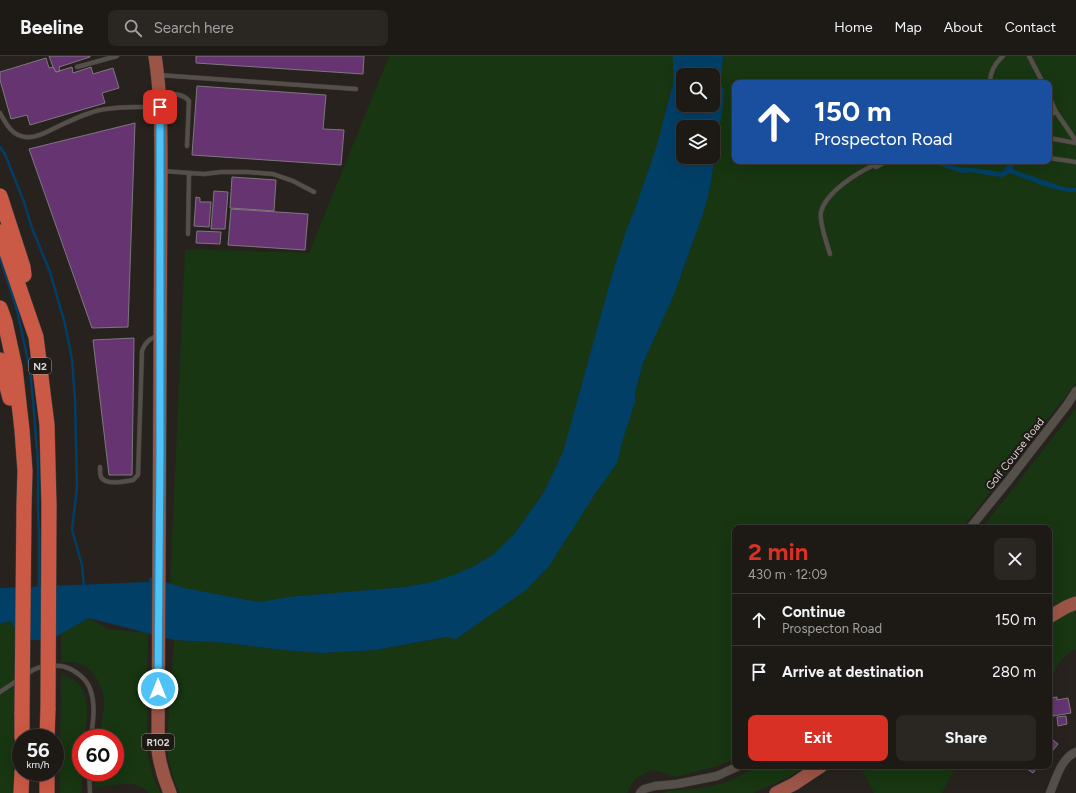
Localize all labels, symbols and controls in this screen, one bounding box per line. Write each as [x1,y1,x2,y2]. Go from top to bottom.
search box [108,10,388,46]
text: Beeline [20,16,84,39]
icon: search [122,17,144,39]
text: Search here [154,19,234,37]
text: Home [834,19,873,36]
text: Map [895,19,922,36]
text: About [944,19,983,36]
text: Contact [1005,19,1056,36]
map controls [676,68,720,164]
button: search [676,68,720,112]
pin [143,90,177,124]
text: 150 m [814,94,891,128]
icon: arrive [149,96,171,118]
icon: ahead [748,96,800,148]
button: layers [676,120,720,164]
text: Prospecton Road [814,128,953,150]
road number: N2 [29,358,51,374]
street label: Golf Course Road [983,416,1047,492]
text: 2 min [748,537,808,566]
button: close [994,538,1036,580]
text: 430 m · 12:09 [748,567,827,582]
text: Continue [782,603,845,621]
icon: ahead [748,609,770,631]
text: 150 m [995,611,1036,629]
text: Prospecton Road [782,621,882,636]
icon: arrive [748,661,770,683]
text: Arrive at destination [782,663,923,681]
text: 280 m [992,663,1036,681]
position arrow [137,668,179,710]
button: Exit [748,715,888,761]
button: Share [896,715,1036,761]
speed limit sign: 60 [72,729,124,781]
road number: R102 [142,734,174,750]
text: 56 [26,738,50,762]
text: km/h [27,758,49,771]

